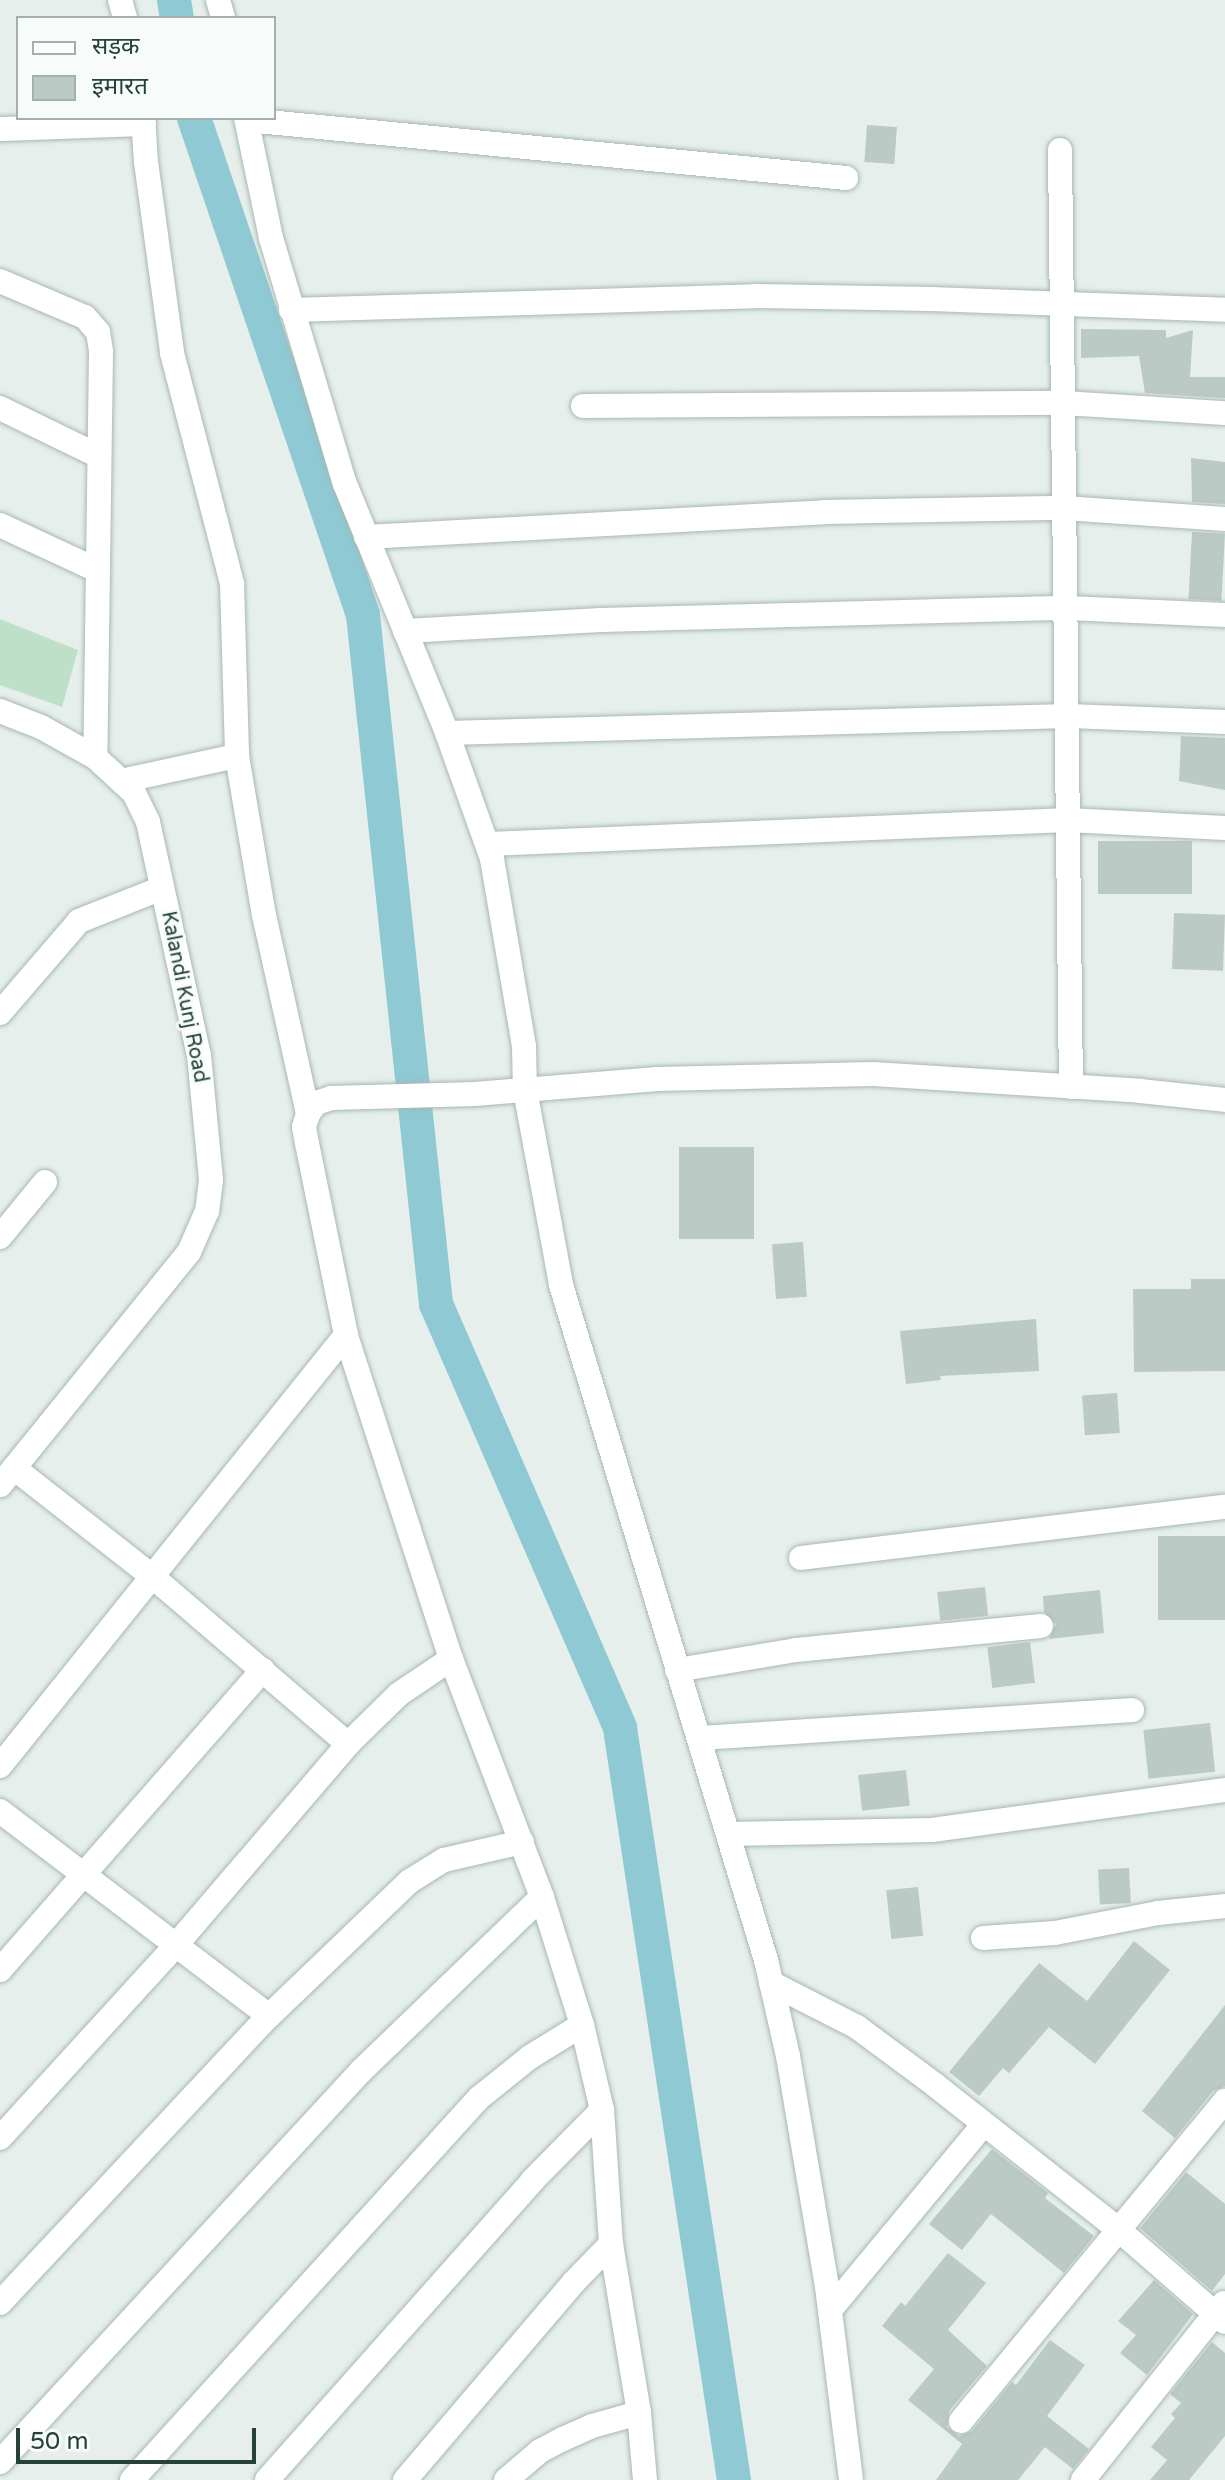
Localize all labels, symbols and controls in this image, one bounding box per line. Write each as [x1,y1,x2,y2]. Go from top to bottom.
legend [16,16,276,120]
text: सड़क [92,32,140,61]
text: इमारत [92,72,148,101]
street label: Kalandi Kunj Road [156,909,212,1085]
scale bar [20,2412,260,2462]
text: 50 m [30,2427,88,2456]

